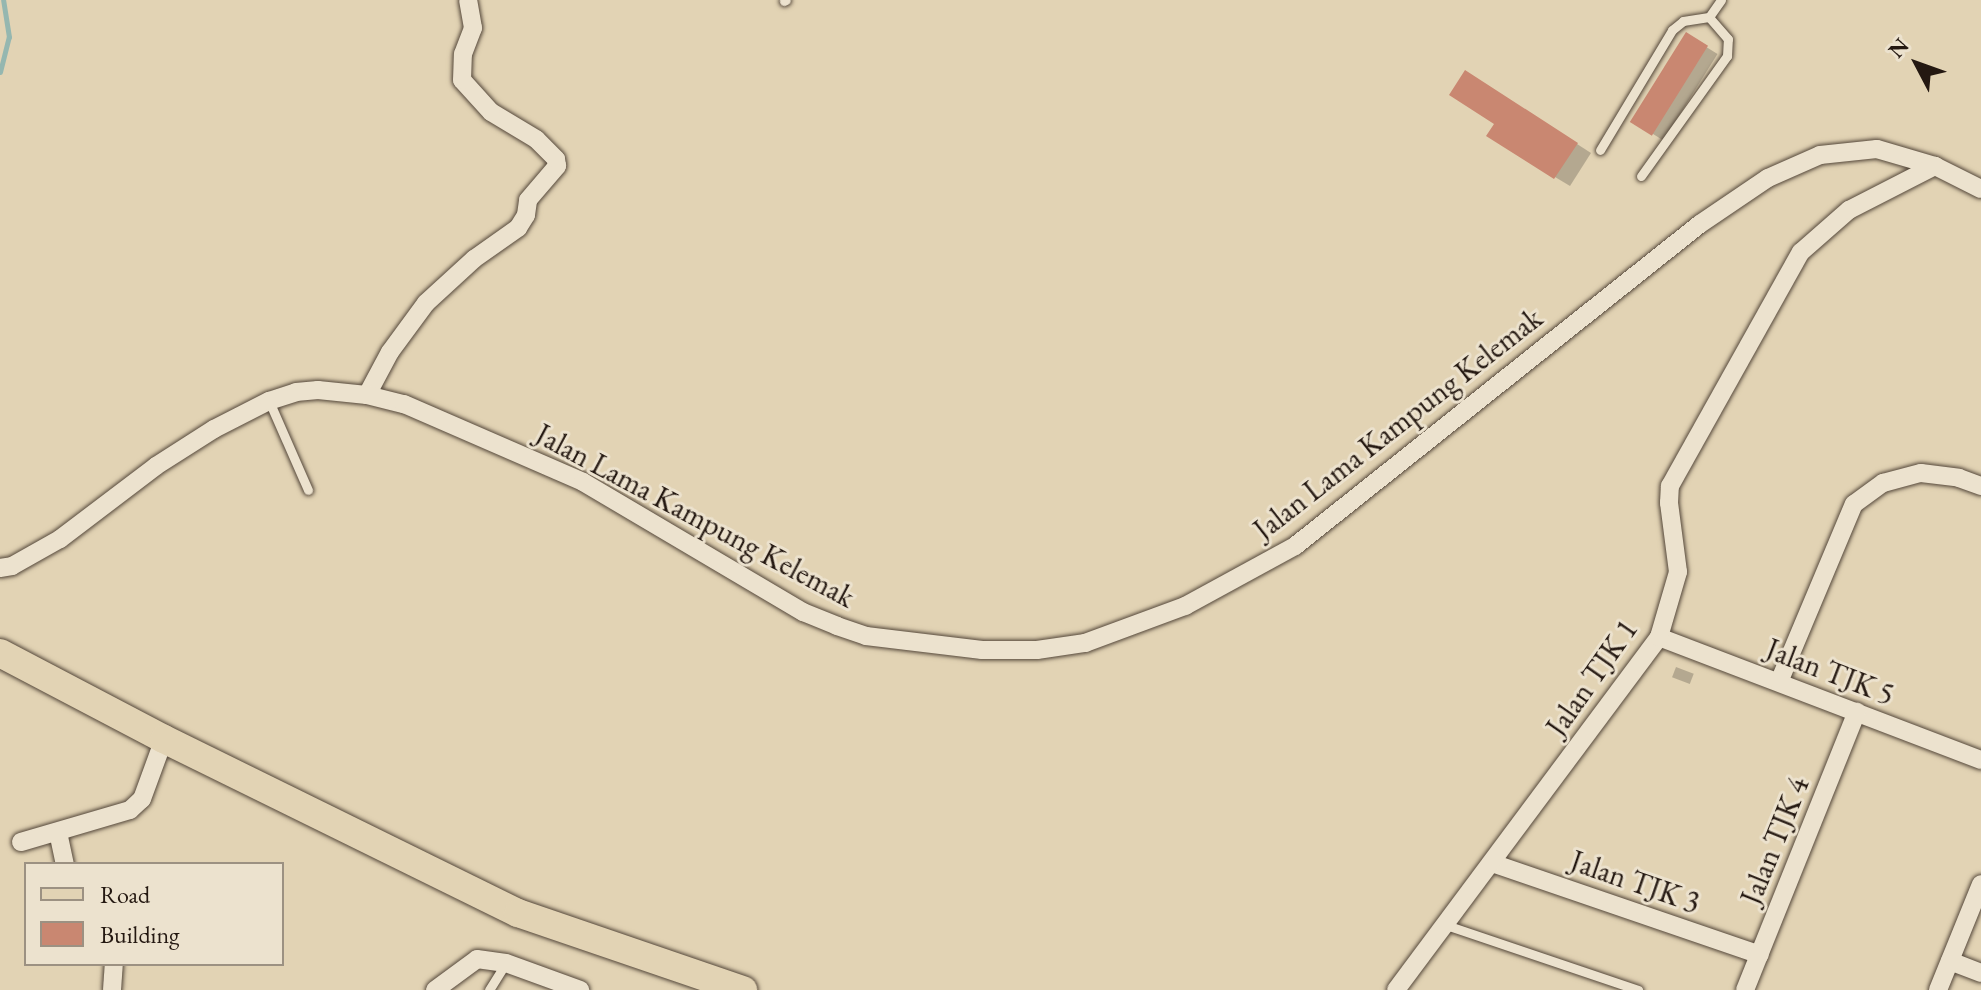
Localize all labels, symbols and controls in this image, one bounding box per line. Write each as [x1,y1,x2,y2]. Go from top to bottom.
north arrow [1877,24,1957,104]
text: N [1882,32,1915,64]
street label: Jalan Lama Kampung Kelemak [1246,300,1550,548]
street label: Jalan Lama Kampung Kelemak [529,416,861,616]
street label: Jalan TJK 1 [1539,613,1645,743]
street label: Jalan TJK 5 [1761,631,1899,713]
street label: Jalan TJK 4 [1733,772,1817,910]
street label: Jalan TJK 3 [1566,843,1704,921]
legend [24,862,284,966]
text: Road [100,879,150,910]
text: Building [100,919,180,950]

